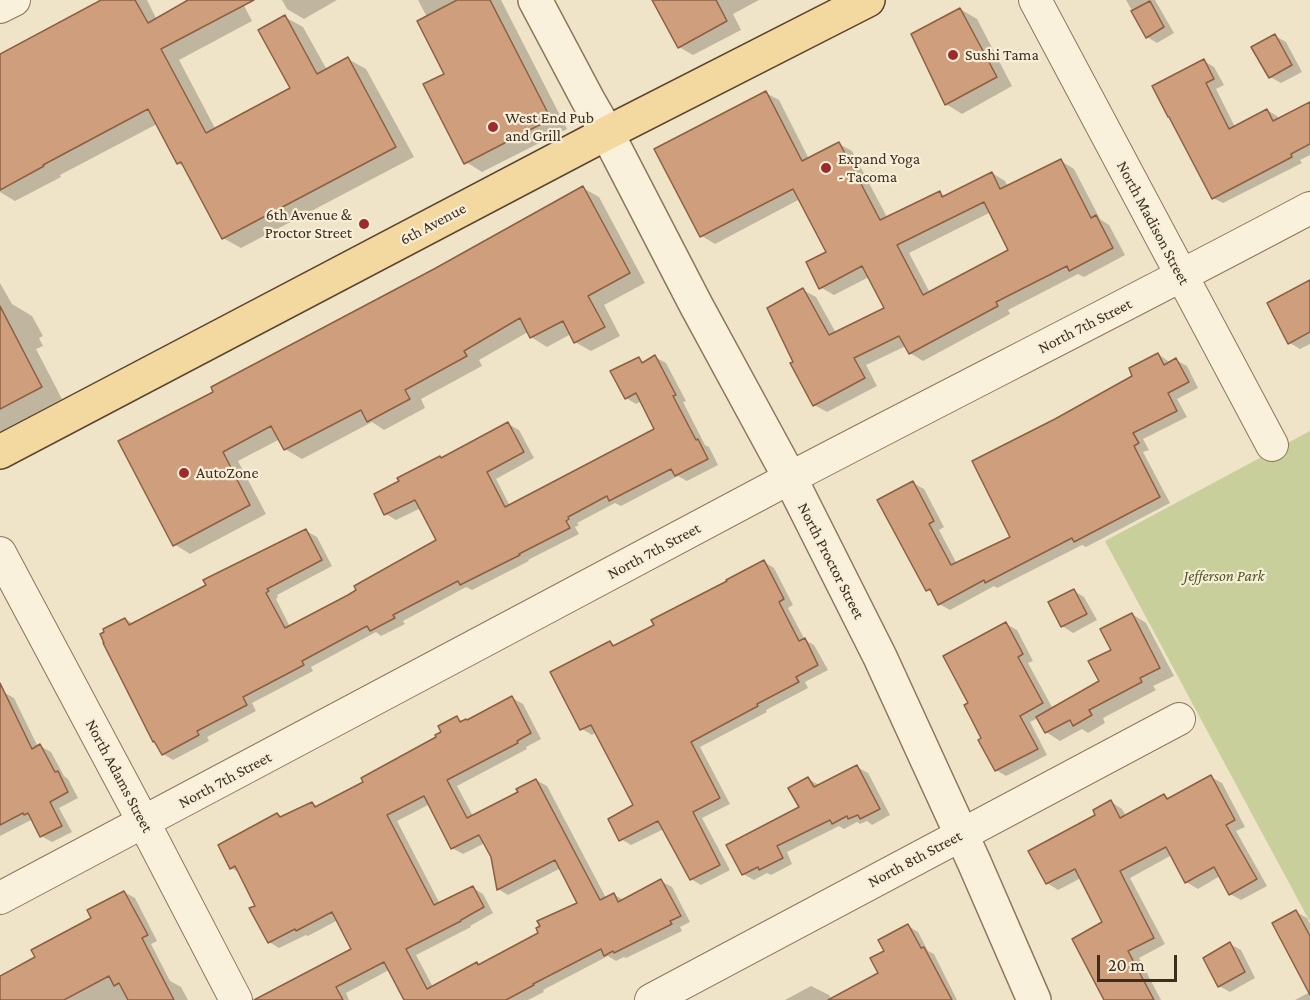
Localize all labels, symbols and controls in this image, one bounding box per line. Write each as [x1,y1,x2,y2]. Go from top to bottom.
place label: Sushi Tama [965,45,1039,65]
marker: Sushi Tama [946,48,960,62]
place label: West End Pub and Grill [505,108,594,146]
marker: West End Pub and Grill [486,120,500,134]
place label: Expand Yoga - Tacoma [838,149,920,187]
street label: North Madison Street [1112,158,1194,288]
marker: Expand Yoga - Tacoma [819,161,833,175]
street label: 6th Avenue [397,199,469,249]
place label: 6th Avenue & Proctor Street [265,205,352,243]
marker: 6th Avenue & Proctor Street [357,217,371,231]
street label: North 7th Street [1035,294,1135,358]
place label: AutoZone [196,463,258,483]
marker: AutoZone [177,466,191,480]
street label: North Proctor Street [793,500,869,622]
street label: North 7th Street [604,518,704,584]
park label: Jefferson Park [1183,566,1265,586]
street label: North Adams Street [81,716,157,836]
street label: North 7th Street [175,747,275,813]
street label: North 8th Street [865,826,965,892]
scale bar [1100,943,1180,981]
text: 20 m [1108,955,1145,975]

